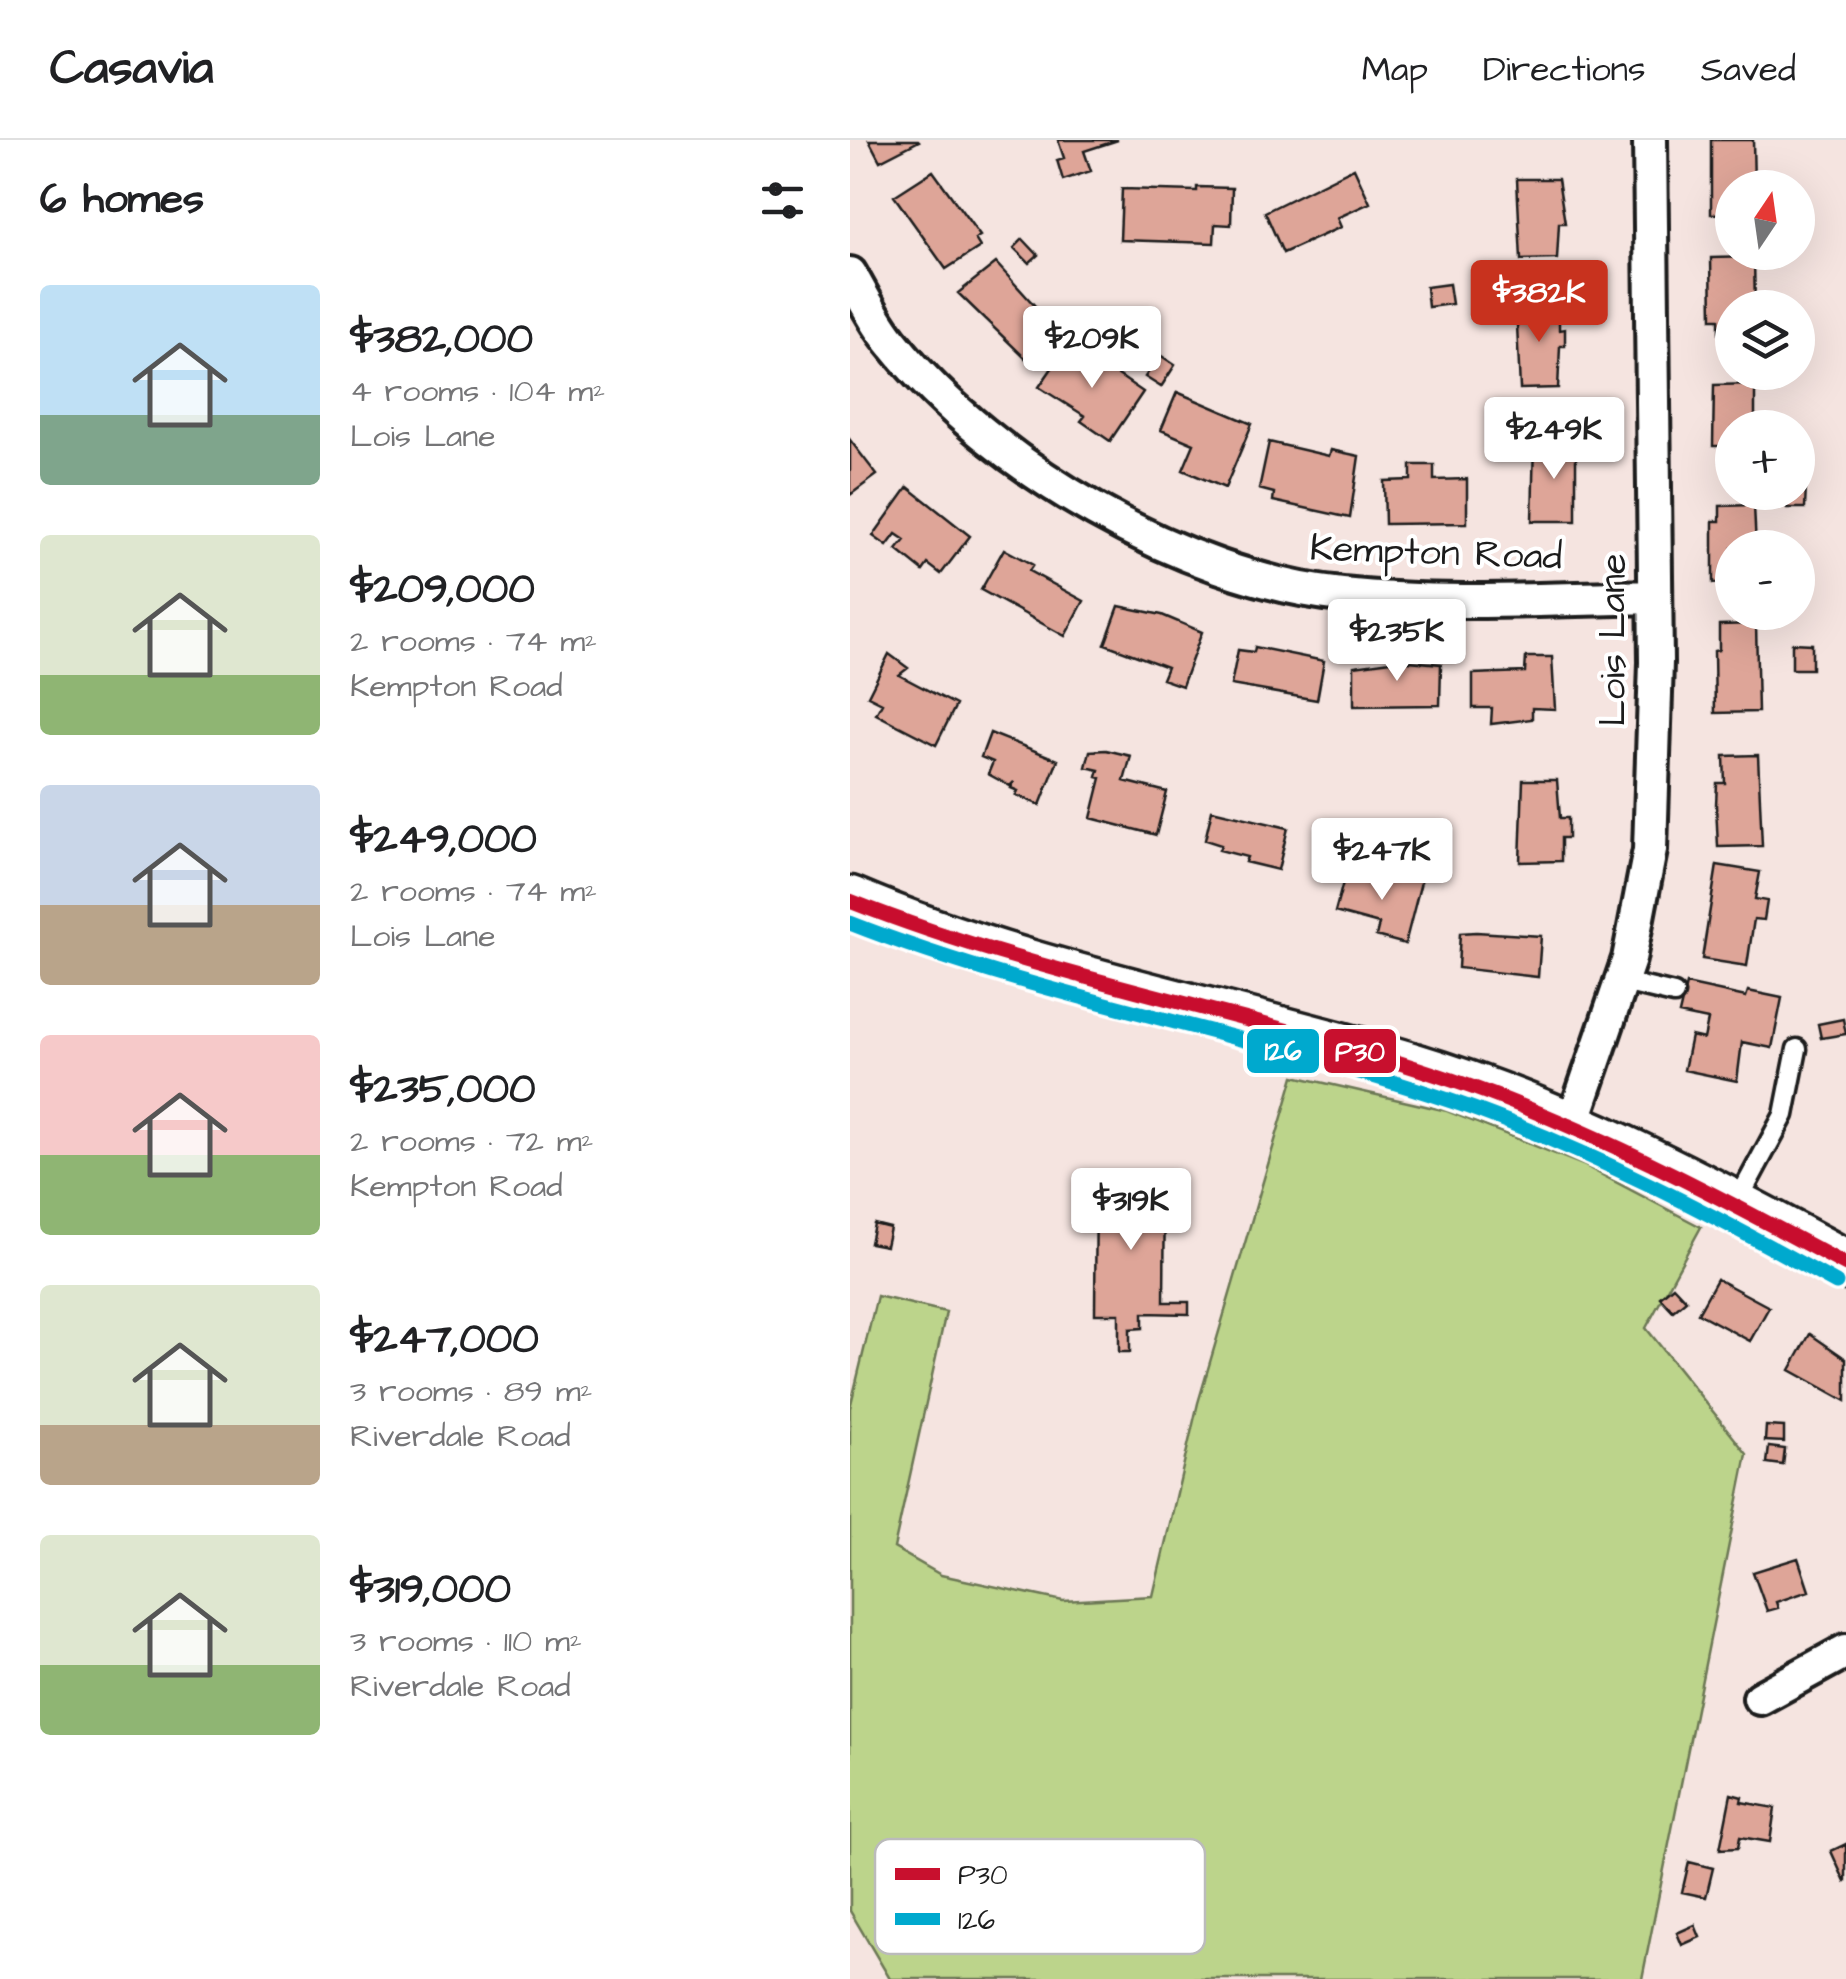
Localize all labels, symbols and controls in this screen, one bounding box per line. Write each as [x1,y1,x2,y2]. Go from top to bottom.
text: Casavia [50,36,214,102]
text: Map [1362,45,1428,94]
text: Directions [1483,45,1646,94]
text: Saved [1701,45,1796,94]
north arrow [1715,170,1815,270]
map controls [1715,170,1815,630]
text: 6 homes [40,171,204,229]
icon: filters [755,173,810,228]
pin: $382K [1469,260,1609,345]
text: $382K [1493,270,1585,315]
button: layers [1715,290,1815,390]
pin: $209K [1022,306,1162,391]
text: $382,000 [350,311,533,369]
text: $209K [1045,316,1139,361]
icon: home [120,325,240,445]
text: 4 rooms · 104 m² [350,369,605,414]
pin: $249K [1484,397,1624,482]
text: $249K [1506,407,1602,452]
button: + [1715,410,1815,510]
text: Lois Lane [350,414,496,459]
street label: Kempton Road [1309,523,1563,583]
button: − [1715,530,1815,630]
street label: Lois Lane [1588,554,1640,726]
text: $209,000 [350,561,535,619]
icon: home [120,575,240,695]
pin: $235K [1327,599,1467,684]
text: $235K [1350,609,1444,654]
text: 2 rooms · 74 m² [350,619,597,664]
text: Kempton Road [350,664,563,709]
text: $249,000 [350,811,537,869]
pin: $247K [1312,818,1452,903]
icon: home [120,825,240,945]
text: $247K [1334,828,1430,873]
text: 2 rooms · 74 m² [350,869,597,914]
text: Lois Lane [350,914,496,959]
line badge: 126 [1245,1027,1321,1075]
line badge: P30 [1322,1027,1398,1075]
text: 126 [1264,1032,1302,1071]
text: P30 [1335,1033,1385,1072]
text: $235,000 [350,1061,535,1119]
icon: home [120,1075,240,1195]
text: 2 rooms · 72 m² [350,1119,594,1164]
text: Kempton Road [350,1164,563,1209]
pin: $319K [1061,1168,1201,1253]
text: $319K [1093,1178,1169,1223]
text: $247,000 [350,1311,539,1369]
icon: home [120,1325,240,1445]
text: 3 rooms · 89 m² [350,1369,593,1414]
text: Riverdale Road [350,1414,571,1459]
text: $319,000 [350,1561,511,1619]
icon: home [120,1575,240,1695]
text: 3 rooms · 110 m² [350,1619,582,1664]
text: Riverdale Road [350,1664,571,1709]
legend [875,1839,1205,1954]
text: P30 [958,1856,1008,1895]
text: 126 [958,1901,995,1940]

